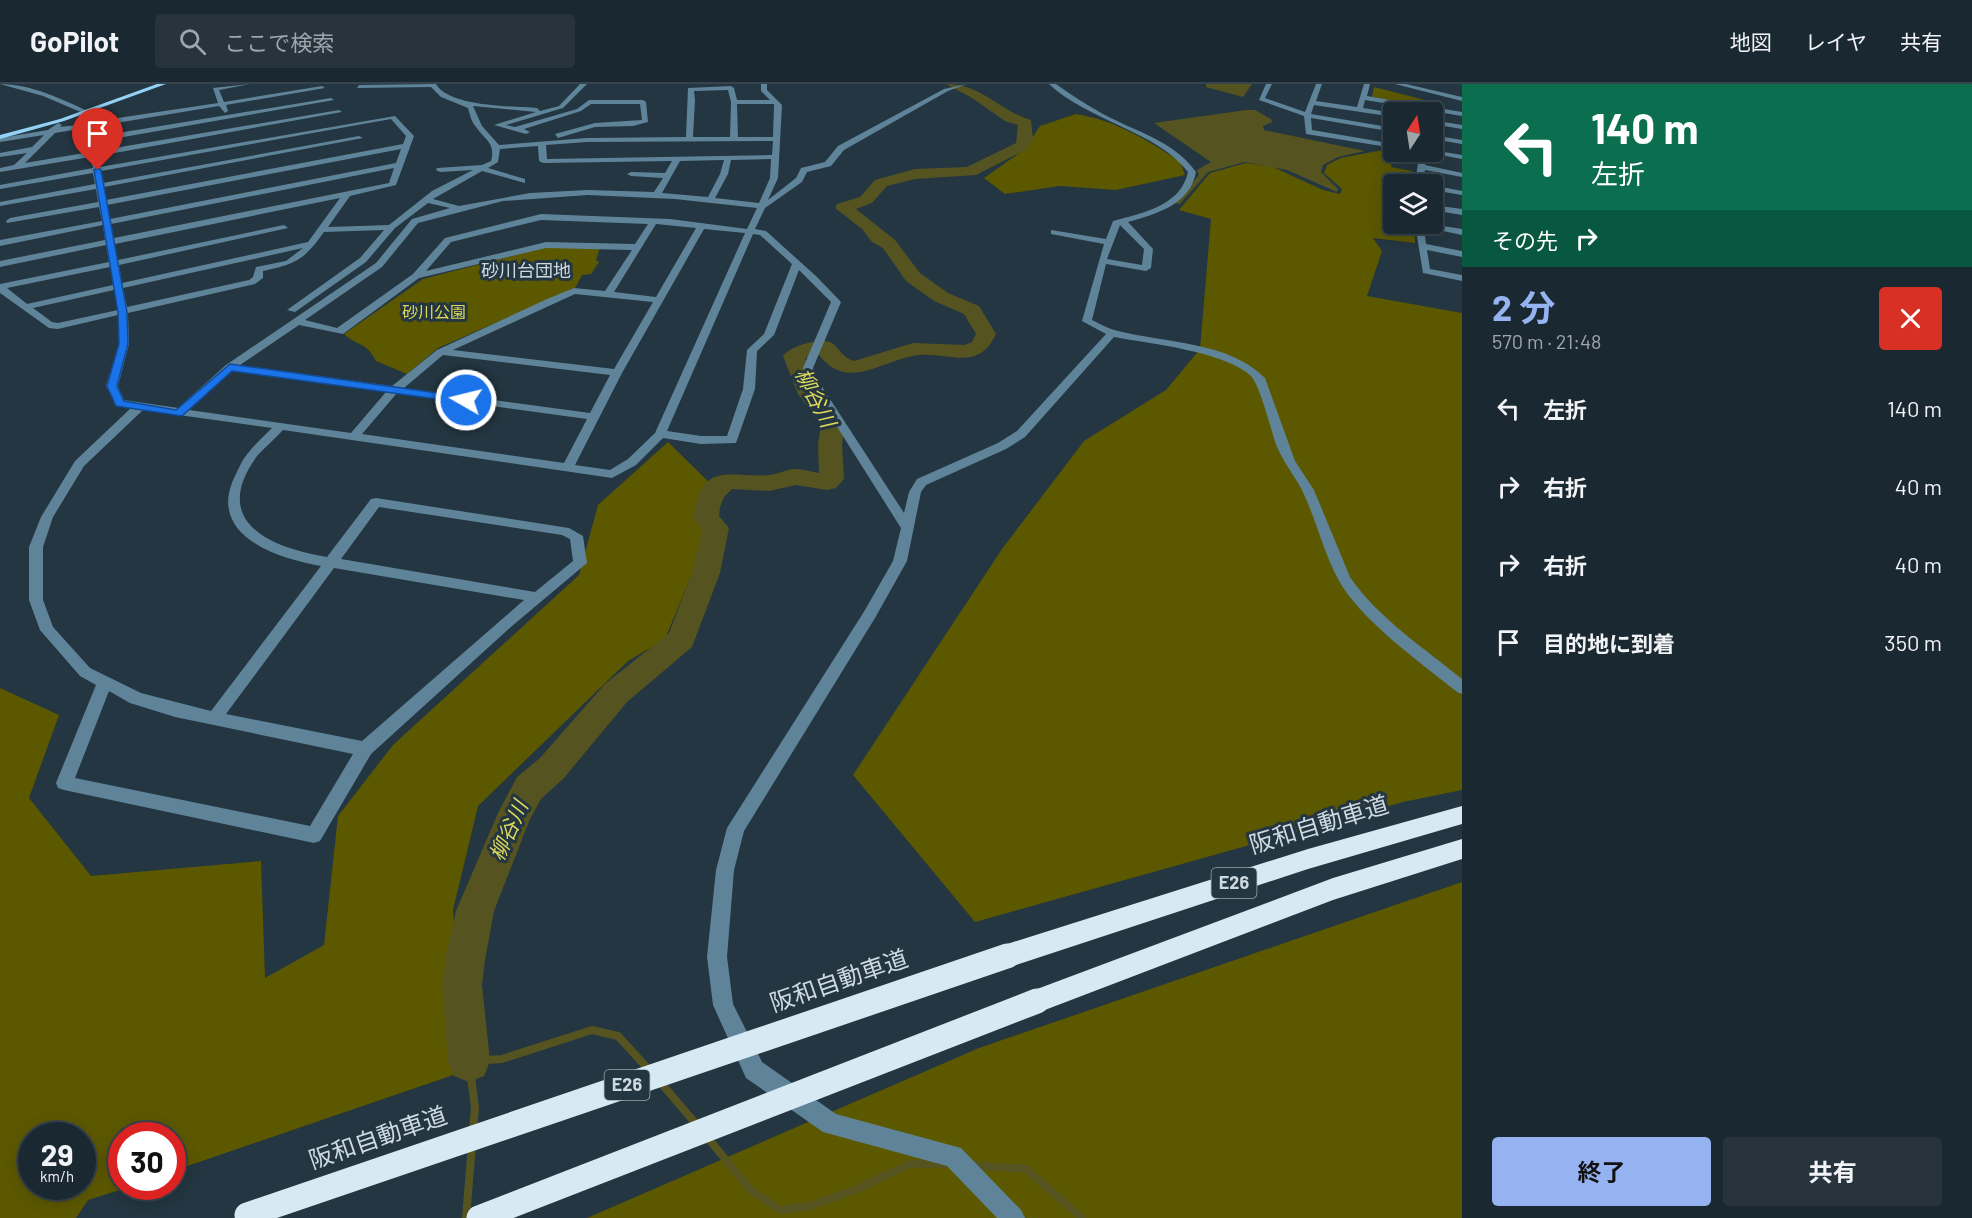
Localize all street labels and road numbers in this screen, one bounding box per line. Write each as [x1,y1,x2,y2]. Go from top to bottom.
street label: 阪和自動車道 [1245,789,1392,858]
road number: E26 [1212,868,1256,898]
street label: 阪和自動車道 [766,942,911,1017]
road number: E26 [604,1070,650,1100]
street label: 阪和自動車道 [305,1099,450,1174]

